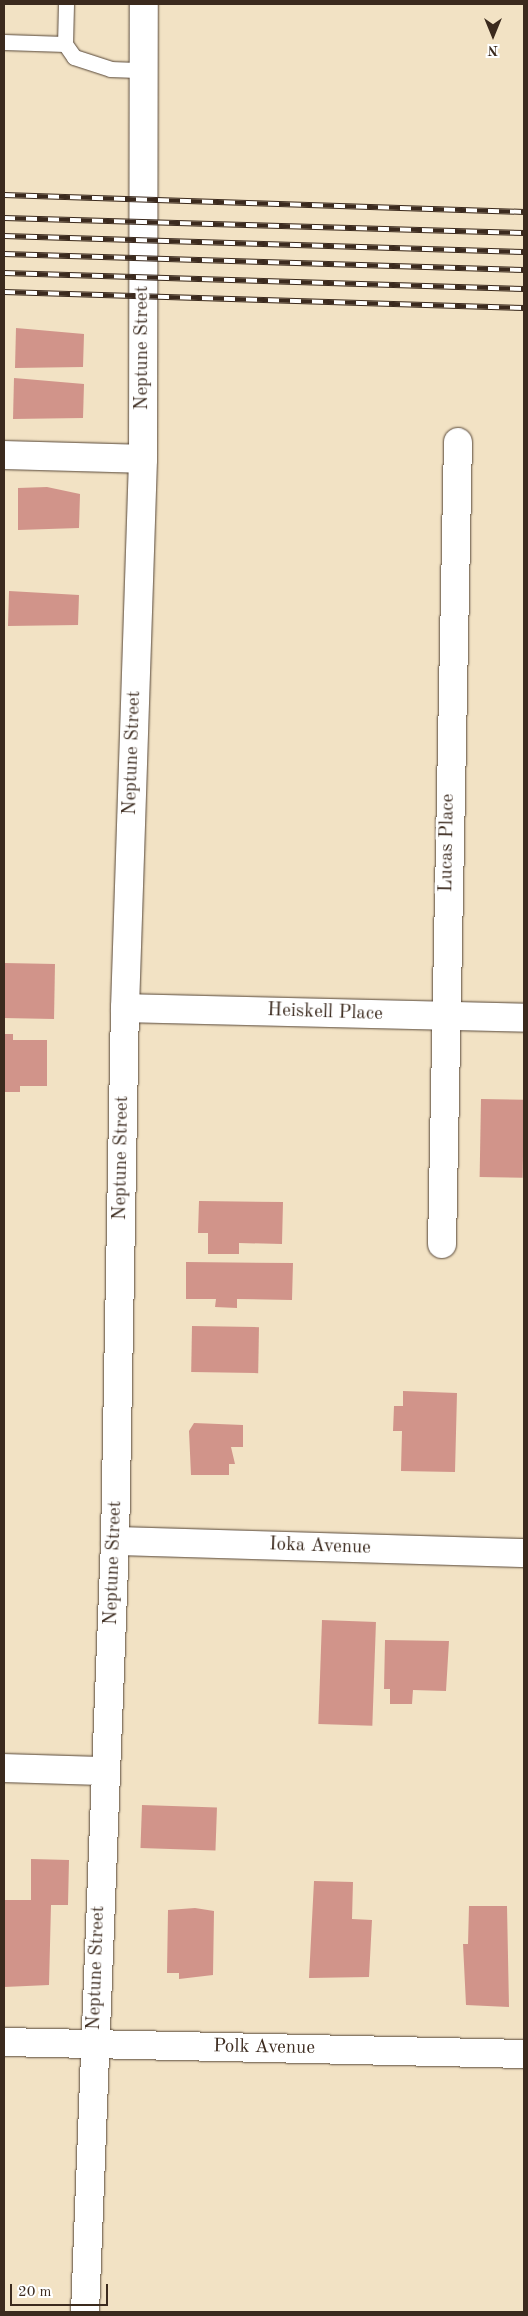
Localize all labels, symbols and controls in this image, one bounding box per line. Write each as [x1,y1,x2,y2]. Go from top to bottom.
north arrow [468,10,518,60]
text: N [488,43,498,57]
street label: Neptune Street [132,286,154,410]
street label: Neptune Street [119,690,147,816]
street label: Lucas Place [436,794,460,892]
street label: Heiskell Place [267,1000,383,1026]
street label: Neptune Street [110,1095,134,1221]
street label: Neptune Street [100,1500,128,1626]
street label: Ioka Avenue [269,1534,371,1560]
street label: Neptune Street [83,1905,111,2031]
street label: Polk Avenue [213,2036,315,2060]
scale bar [12,2274,110,2306]
text: 20 m [18,2285,52,2300]

